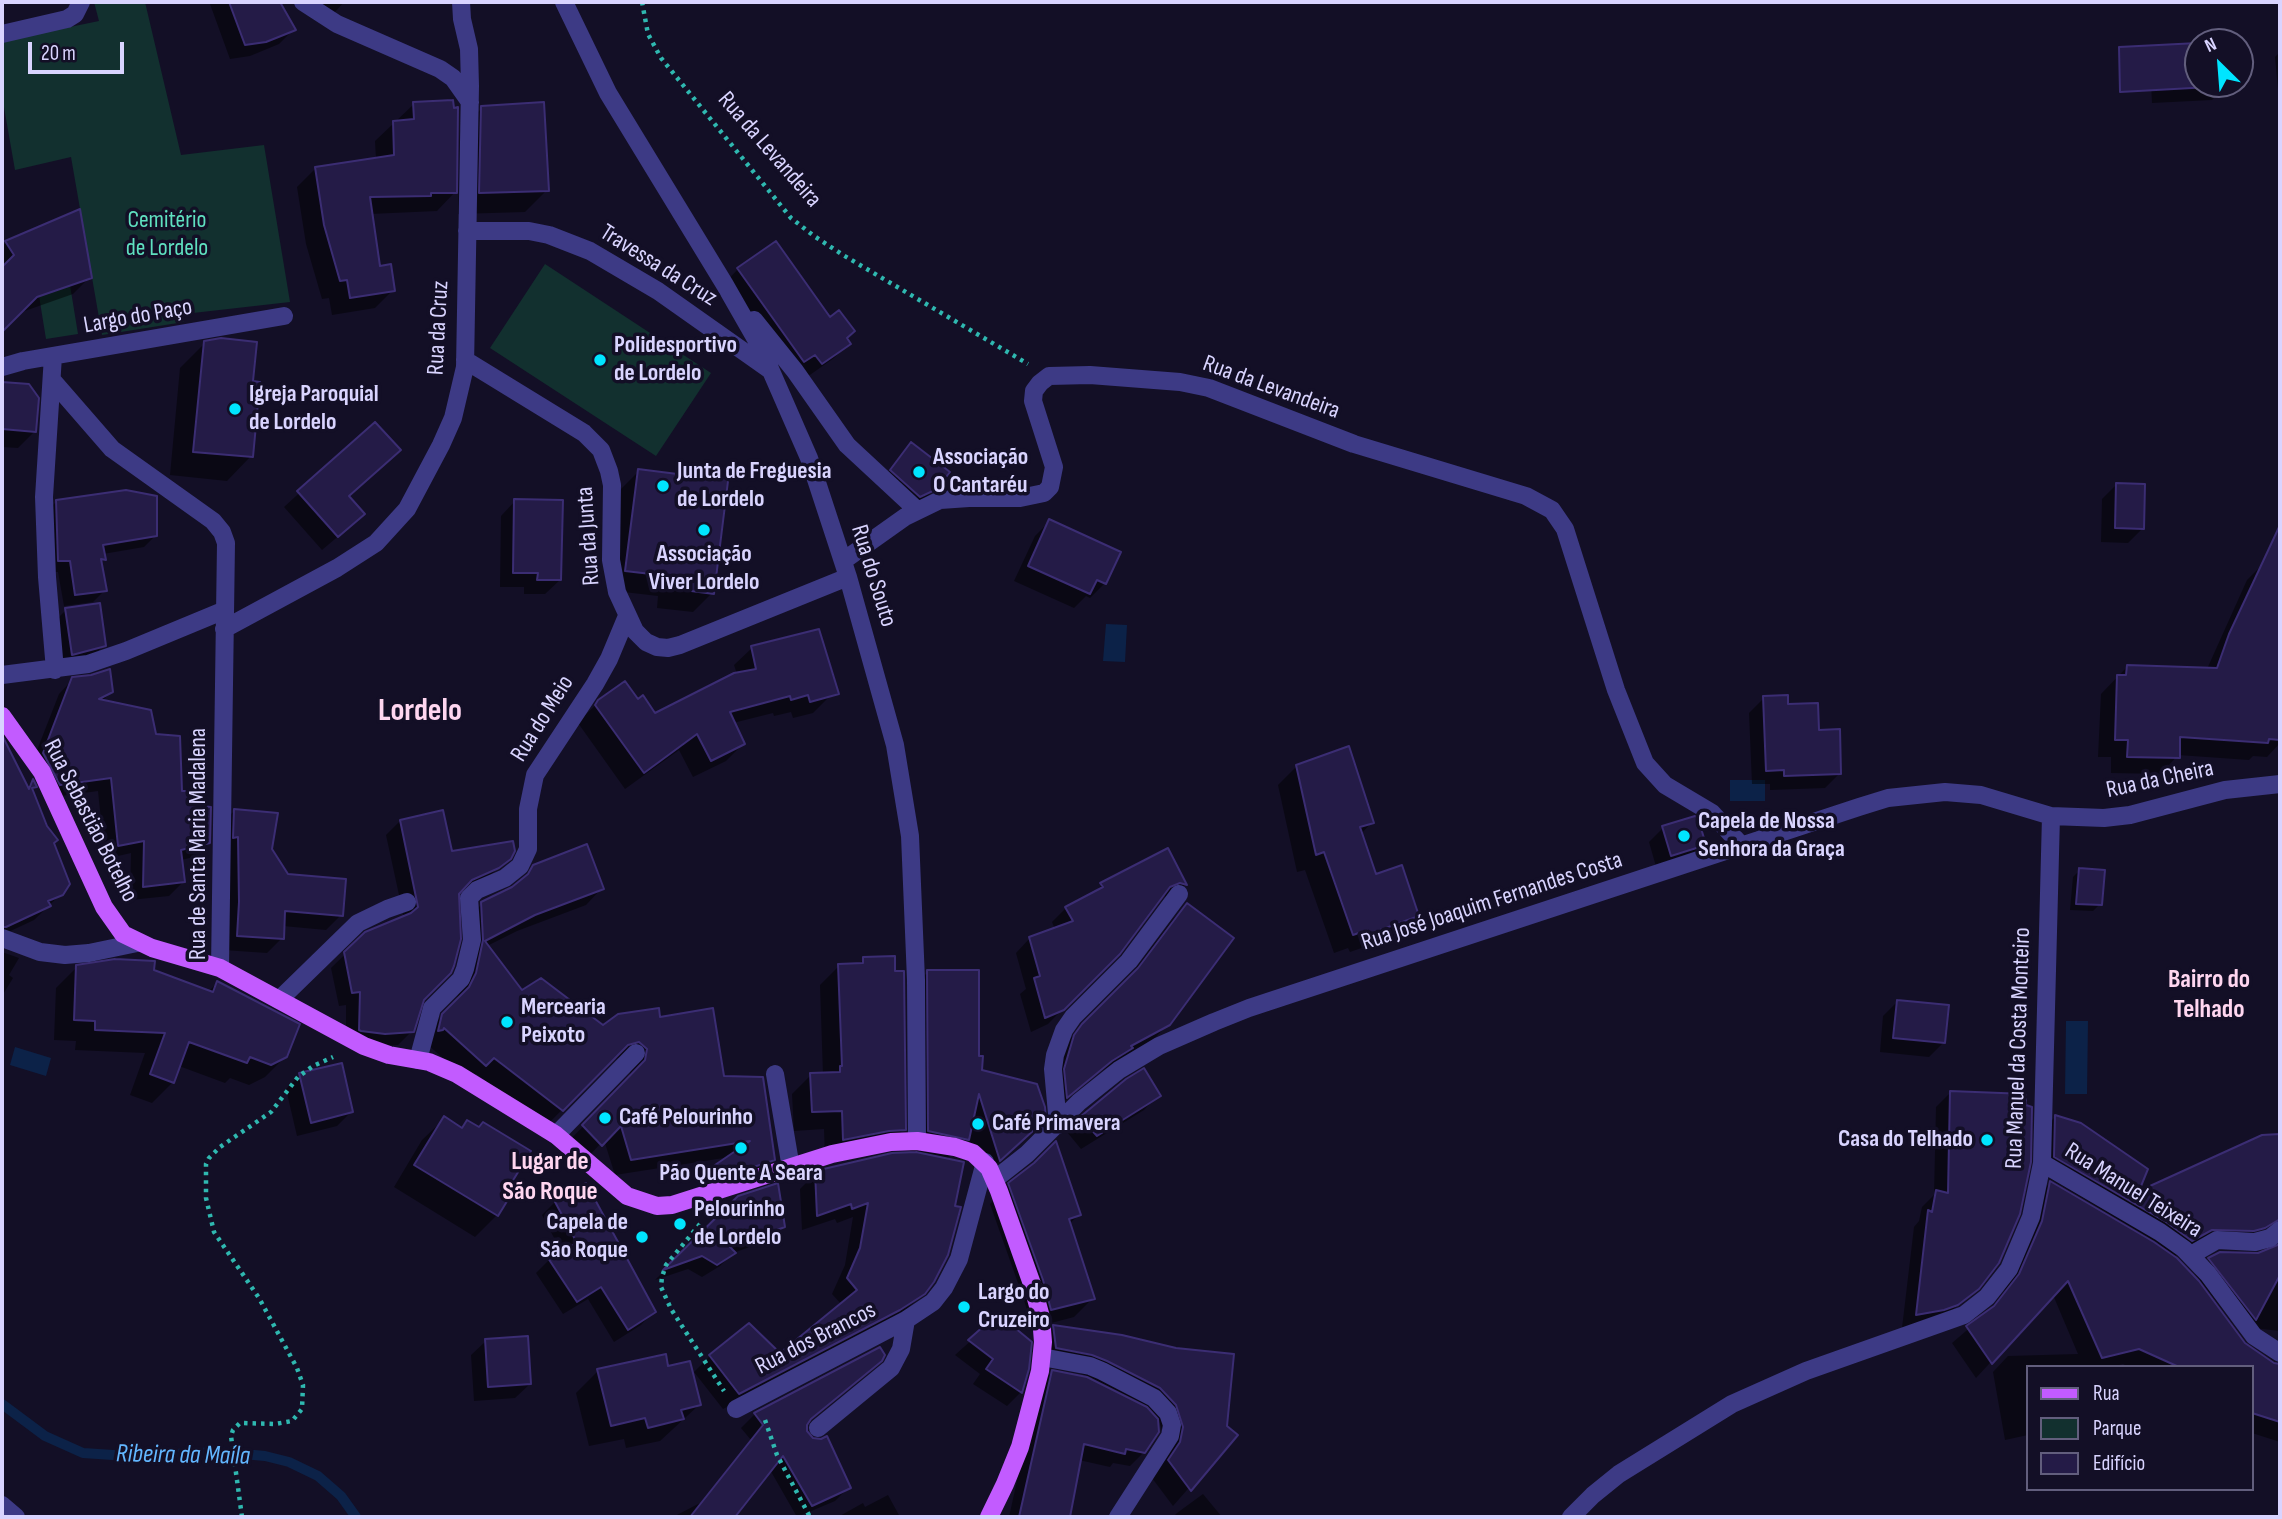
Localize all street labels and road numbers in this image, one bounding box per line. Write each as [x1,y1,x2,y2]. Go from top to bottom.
street label: Rua da Levandeira [711,86,827,214]
street label: Travessa da Cruz [594,219,722,313]
street label: Rua da Cruz [422,280,456,376]
street label: Largo do Paço [81,293,195,341]
street label: Rua da Levandeira [1199,350,1343,426]
street label: Rua da Junta [571,486,607,586]
street label: Rua do Souto [844,521,902,631]
street label: Rua do Meio [505,671,581,767]
street label: Rua de Santa Maria Madalena [185,728,213,960]
street label: Rua Sebastião Botelho [37,735,143,907]
street label: Rua da Cheira [2104,755,2216,805]
street label: Rua José Joaquim Fernandes Costa [1358,846,1626,958]
street label: Rua Manuel da Costa Monteiro [2000,927,2038,1169]
street label: Rua Manuel Teixeira [2059,1137,2207,1245]
street label: Rua dos Brancos [751,1296,881,1382]

